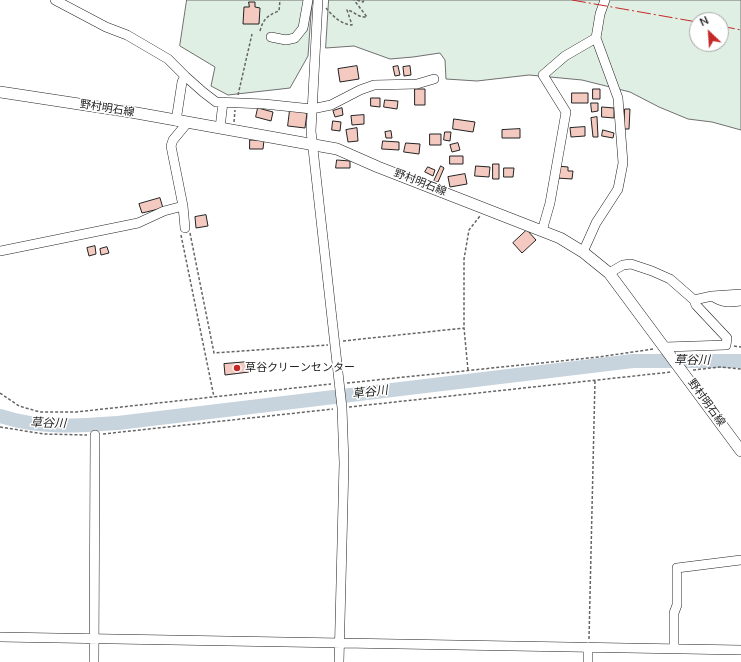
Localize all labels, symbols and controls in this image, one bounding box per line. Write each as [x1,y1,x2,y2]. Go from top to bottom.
north arrow [689,12,729,52]
text: N [697,13,711,30]
street label: 野村明石線 [79,98,135,120]
street label: 野村明石線 [392,167,448,199]
water label: 草谷川 [674,354,710,368]
place label: 草谷クリーンセンター [245,361,355,375]
marker: 草谷クリーンセンター [232,363,242,373]
street label: 野村明石線 [684,377,728,429]
water label: 草谷川 [351,384,389,402]
water label: 草谷川 [30,416,66,432]

